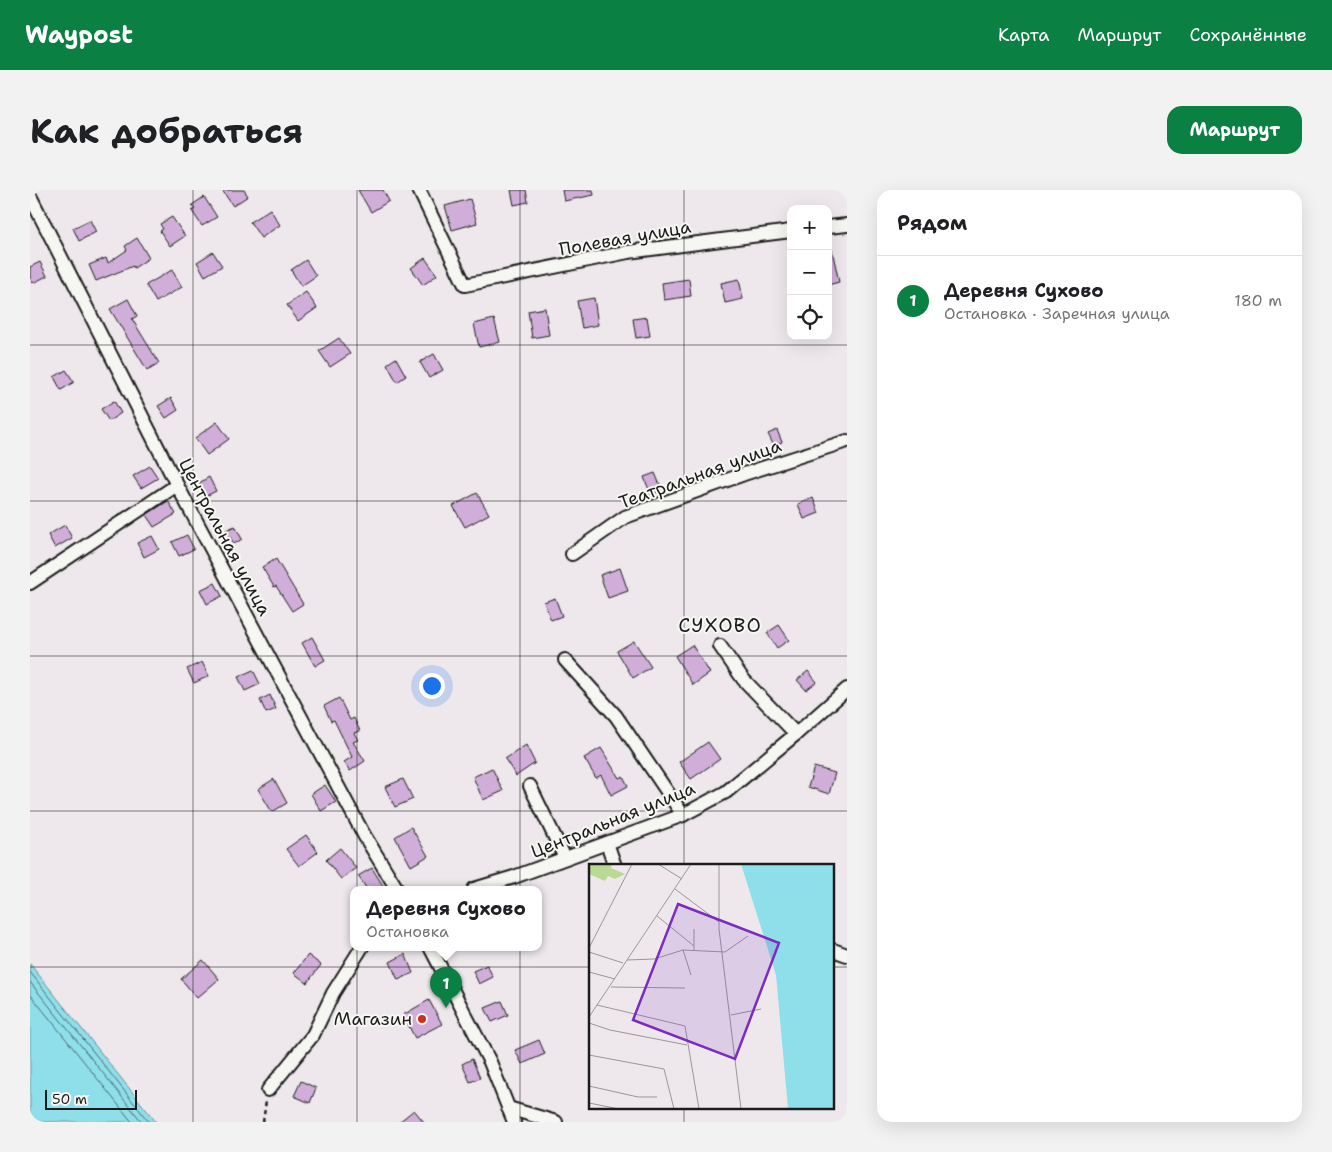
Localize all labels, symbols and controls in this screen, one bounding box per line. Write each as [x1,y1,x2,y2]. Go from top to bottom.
text: Waypost [25,19,133,51]
text: Карта [998,23,1049,47]
text: Маршрут [1077,23,1161,47]
text: Сохранённые [1189,23,1307,47]
button: Маршрут [1167,106,1302,154]
text: Как добраться [30,107,303,154]
map controls [787,205,832,340]
button: + [787,205,832,250]
text: Рядом [897,209,967,237]
street label: Полевая улица [557,215,693,261]
button: − [787,250,832,295]
text: Деревня Сухово [944,278,1104,303]
text: 1 [909,290,917,311]
text: 180 m [1234,290,1282,311]
button: locate [787,295,832,340]
text: Остановка · Заречная улица [944,303,1170,324]
street label: Театральная улица [616,433,784,515]
street label: Центральная улица [173,454,277,620]
district label: СУХОВО [678,612,762,638]
your location [419,673,445,699]
street label: Центральная улица [527,776,699,864]
inset map [589,864,834,1110]
popup [350,886,542,951]
text: Деревня Сухово [366,896,526,921]
text: Остановка [366,921,449,942]
pin: 1 [430,967,462,1008]
place label: Магазин [334,1007,412,1031]
marker: Магазин [416,1013,428,1025]
scale bar [45,1087,138,1110]
text: 50 m [52,1090,87,1108]

